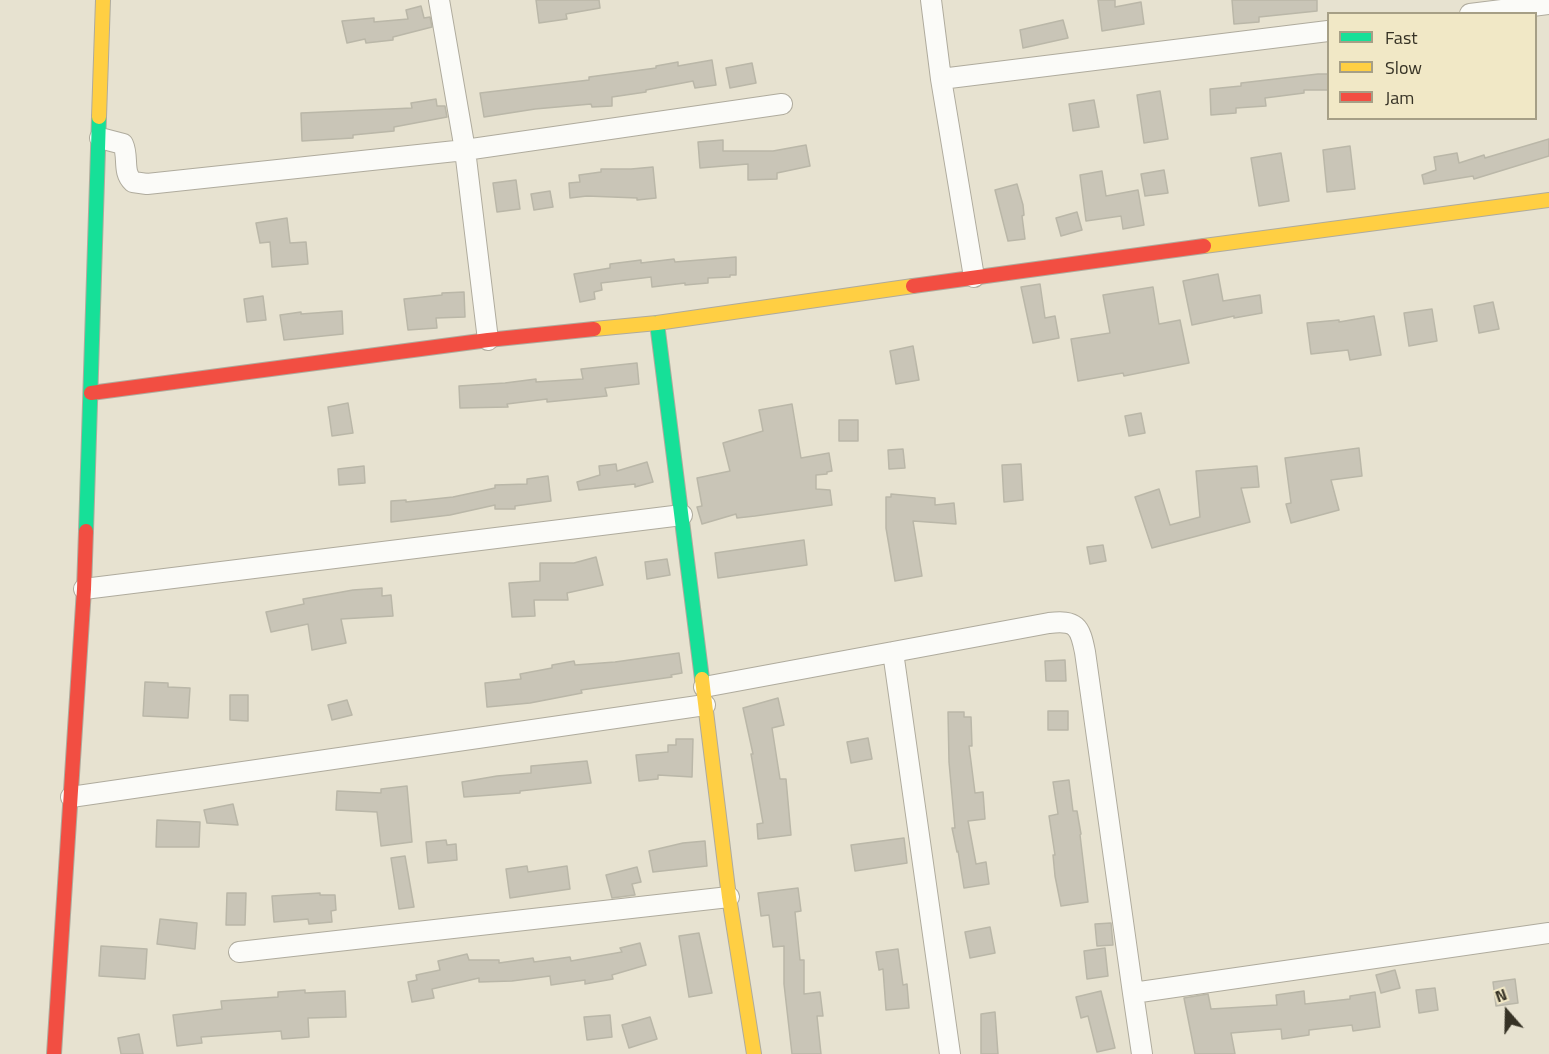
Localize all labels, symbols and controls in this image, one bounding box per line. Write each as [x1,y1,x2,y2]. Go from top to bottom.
legend [1327,12,1537,120]
text: Fast [1385,24,1418,51]
text: Slow [1385,54,1422,81]
text: Jam [1385,84,1414,111]
north arrow [1477,982,1537,1042]
text: N [1492,982,1510,1008]

